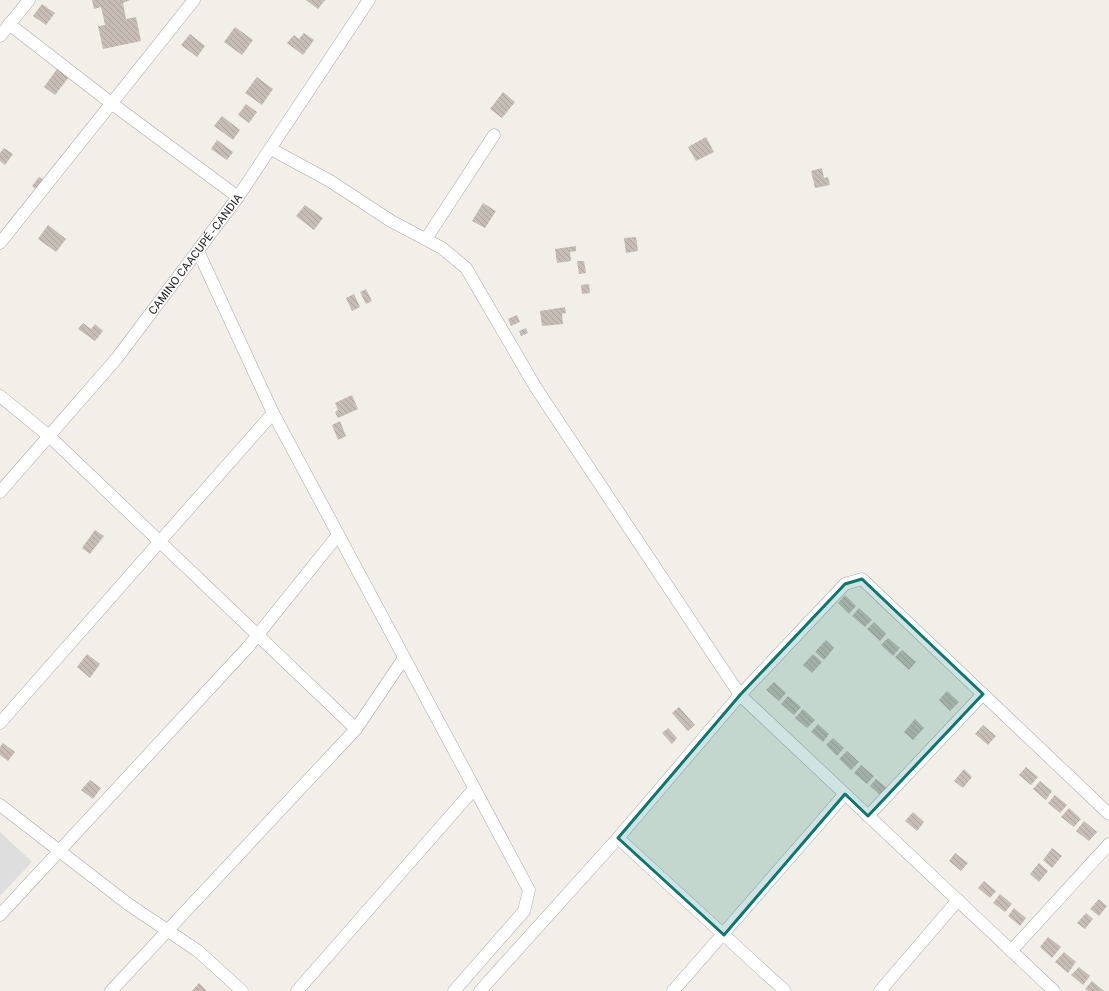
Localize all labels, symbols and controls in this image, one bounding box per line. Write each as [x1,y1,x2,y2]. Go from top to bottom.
street label: CAMINO CAACUPÉ - CANDIA [146,191,244,317]

